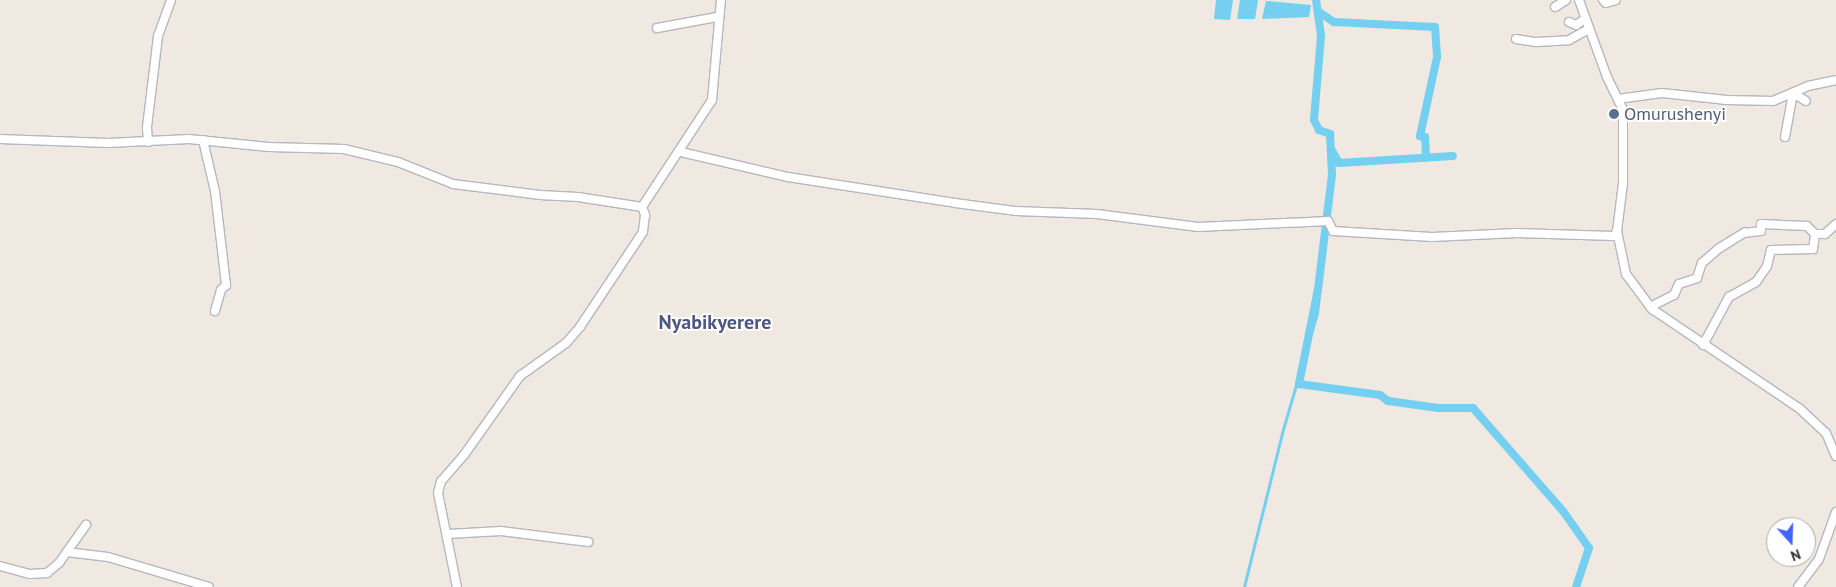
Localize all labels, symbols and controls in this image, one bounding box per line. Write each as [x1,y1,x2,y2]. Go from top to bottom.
place label: Omurushenyi [1624,103,1726,125]
marker: Omurushenyi [1608,108,1620,120]
district label: Nyabikyerere [659,310,771,334]
north arrow [1766,517,1816,567]
text: N [1788,545,1803,565]

